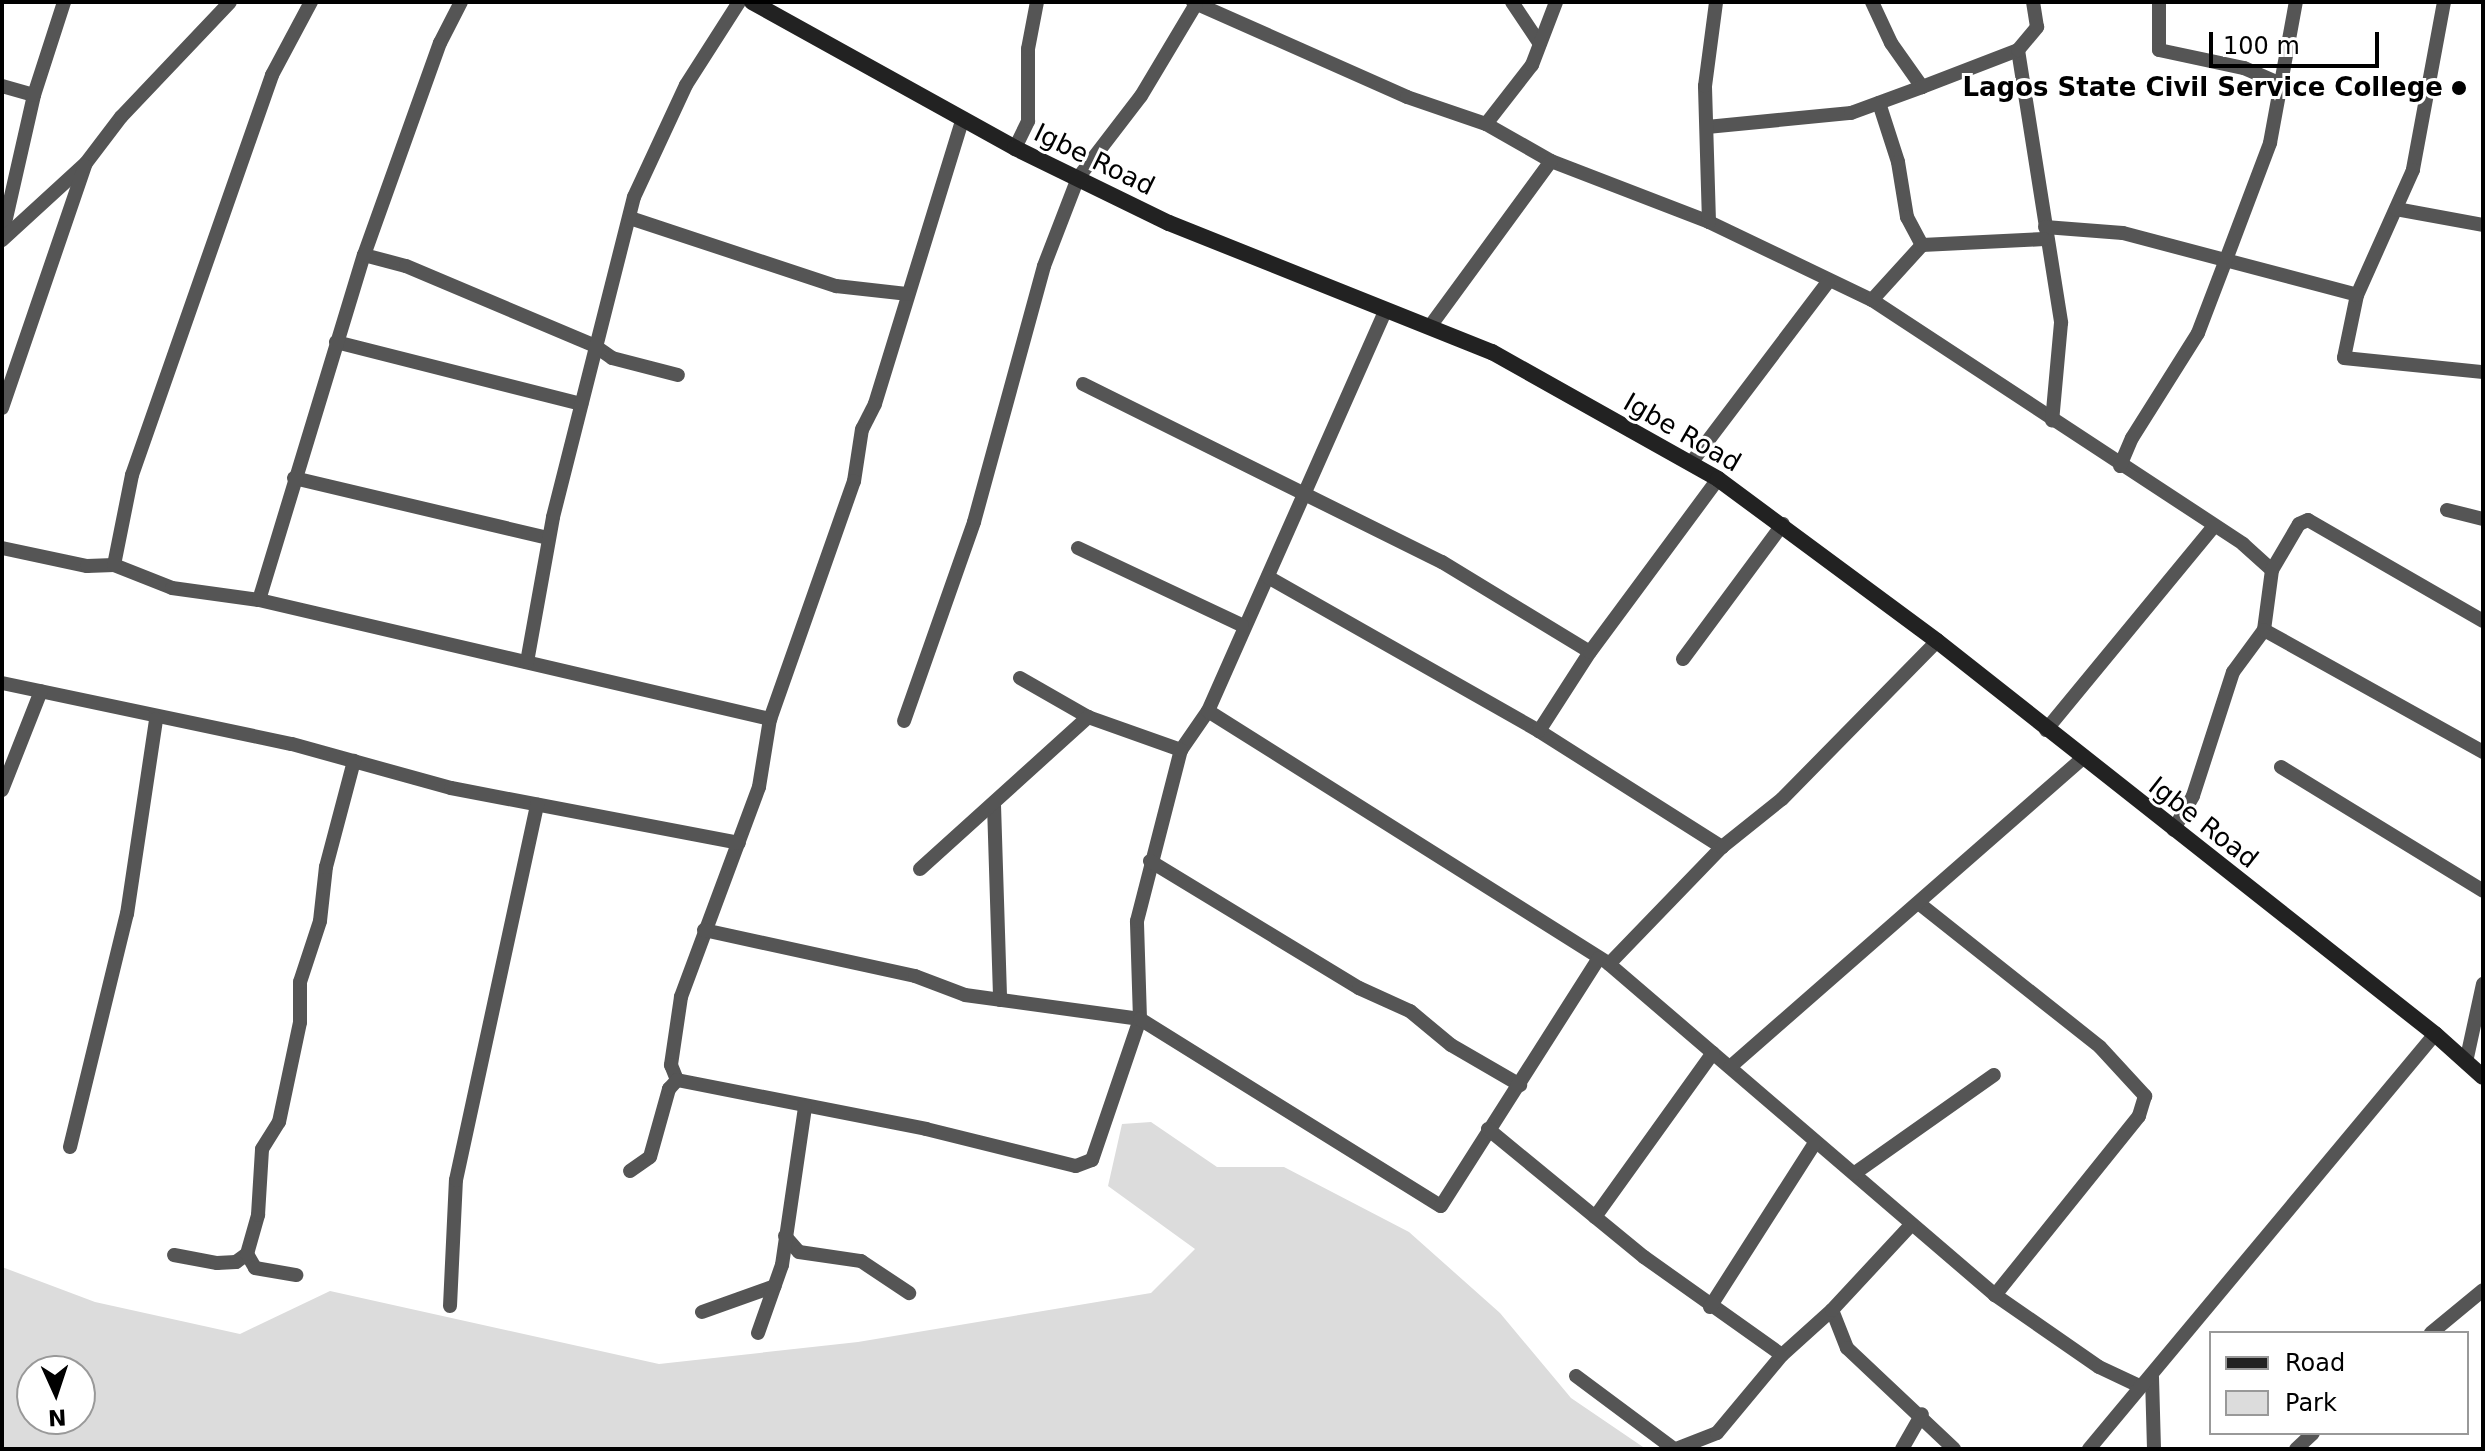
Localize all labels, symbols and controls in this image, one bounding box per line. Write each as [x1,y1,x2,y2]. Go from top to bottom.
scale bar [2213,16,2383,66]
text: 100 m [2223,32,2300,60]
place label: Lagos State Civil Service College [1962,72,2443,104]
marker: Lagos State Civil Service College [2450,79,2468,97]
street label: Igbe Road [1029,117,1159,203]
street label: Igbe Road [1618,387,1746,479]
street label: Igbe Road [2142,771,2264,875]
legend [2209,1331,2469,1435]
text: Road [2285,1349,2345,1377]
north arrow [16,1355,96,1435]
text: Park [2285,1389,2337,1417]
text: N [47,1405,67,1430]

